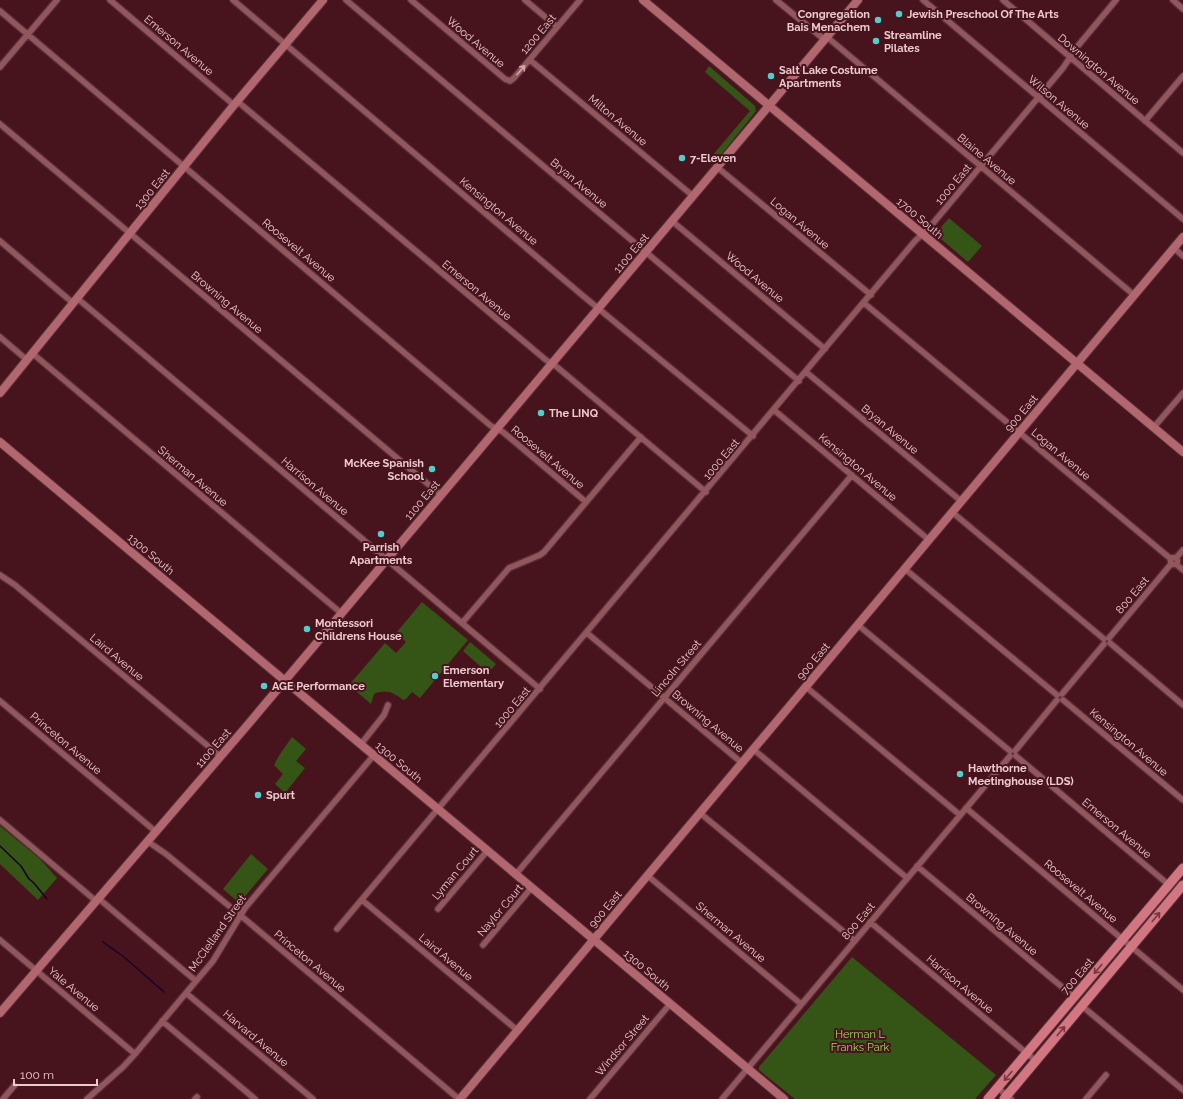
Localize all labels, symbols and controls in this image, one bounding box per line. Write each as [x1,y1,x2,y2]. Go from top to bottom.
place label: Congregation Bais Menachem [787,8,870,34]
place label: Jewish Preschool Of The Arts [907,8,1059,21]
marker: Jewish Preschool Of The Arts [894,9,904,19]
street label: 1200 East [518,11,559,57]
street label: Emerson Avenue [141,13,216,78]
street label: Wood Avenue [444,14,508,71]
marker: Congregation Bais Menachem [873,15,883,25]
place label: Streamline Pilates [884,29,942,55]
street label: Downington Avenue [1055,31,1143,108]
marker: Streamline Pilates [871,36,881,46]
place label: Salt Lake Costume Apartments [779,64,878,90]
one-way arrow [516,65,526,75]
marker: Salt Lake Costume Apartments [766,71,776,81]
street label: Wilson Avenue [1025,73,1092,132]
street label: Milton Avenue [586,92,650,149]
street label: Blaine Avenue [955,131,1019,188]
place label: 7-Eleven [690,152,736,165]
marker: 7-Eleven [677,153,687,163]
street label: Bryan Avenue [548,156,610,211]
street label: 1000 East [933,161,974,207]
street label: 1300 East [132,166,173,212]
street label: Kensington Avenue [457,175,541,248]
street label: Logan Avenue [767,195,832,252]
street label: 1700 South [894,195,946,242]
street label: Roosevelt Avenue [259,216,338,285]
street label: 1100 East [611,231,652,276]
street label: Wood Avenue [723,249,787,306]
street label: Emerson Avenue [439,258,514,323]
street label: Browning Avenue [188,269,266,336]
street label: 900 East [1002,392,1041,434]
street label: Bryan Avenue [859,402,921,457]
place label: The LINQ [549,407,599,420]
marker: The LINQ [536,408,546,418]
street label: Roosevelt Avenue [508,423,587,492]
street label: Logan Avenue [1028,426,1093,483]
street label: Kensington Avenue [816,431,900,504]
street label: 1000 East [701,436,742,482]
street label: Sherman Avenue [155,443,231,510]
street label: Harrison Avenue [279,455,351,519]
place label: McKee Spanish School [344,457,425,483]
marker: McKee Spanish School [427,464,437,474]
street label: 1100 East [402,478,443,523]
marker: Parrish Apartments [376,529,386,539]
street label: 1300 South [125,531,177,578]
place label: Parrish Apartments [350,541,413,567]
street label: 800 East [1113,574,1152,617]
place label: Montessori Childrens House [315,617,402,643]
marker: Montessori Childrens House [302,624,312,634]
street label: Laird Avenue [87,631,147,684]
street label: Lincoln Street [649,637,704,699]
street label: 900 East [794,640,833,682]
place label: Emerson Elementary [443,664,504,690]
marker: Emerson Elementary [430,671,440,681]
place label: AGE Performance [272,680,365,693]
marker: AGE Performance [259,681,269,691]
street label: 1000 East [492,684,533,730]
street label: Browning Avenue [669,688,747,755]
street label: Kensington Avenue [1087,706,1171,779]
street label: Princeton Avenue [27,710,105,777]
street label: 1100 East [193,726,234,770]
street label: 1300 South [373,739,425,786]
place label: Hawthorne Meetinghouse (LDS) [968,762,1074,788]
marker: Hawthorne Meetinghouse (LDS) [955,769,965,779]
place label: Spurt [266,789,296,802]
marker: Spurt [253,790,263,800]
street label: Emerson Avenue [1079,796,1154,861]
street label: Lyman Court [430,844,481,902]
street label: Roosevelt Avenue [1041,857,1120,926]
street label: Naylor Court [475,881,526,939]
street label: 900 East [586,888,625,930]
street label: Browning Avenue [963,891,1041,958]
street label: McClelland Street [186,892,249,974]
street label: Sherman Avenue [693,899,769,966]
street label: 800 East [839,900,878,943]
one-way arrow [1152,912,1161,922]
street label: Princeton Avenue [271,928,349,995]
street label: Laird Avenue [416,931,476,984]
street label: 1300 South [621,947,673,994]
street label: Harrison Avenue [924,953,996,1017]
street label: 700 East [1058,955,1097,997]
street label: Yale Avenue [45,964,102,1015]
one-way arrow [1093,964,1102,975]
street label: Harvard Avenue [220,1007,291,1070]
street label: Windsor Street [593,1012,652,1079]
one-way arrow [1056,1026,1066,1036]
park label: Herman L Franks Park [831,1028,890,1054]
scale bar [14,1061,97,1087]
text: 100 m [20,1068,54,1082]
one-way arrow [1003,1071,1012,1082]

